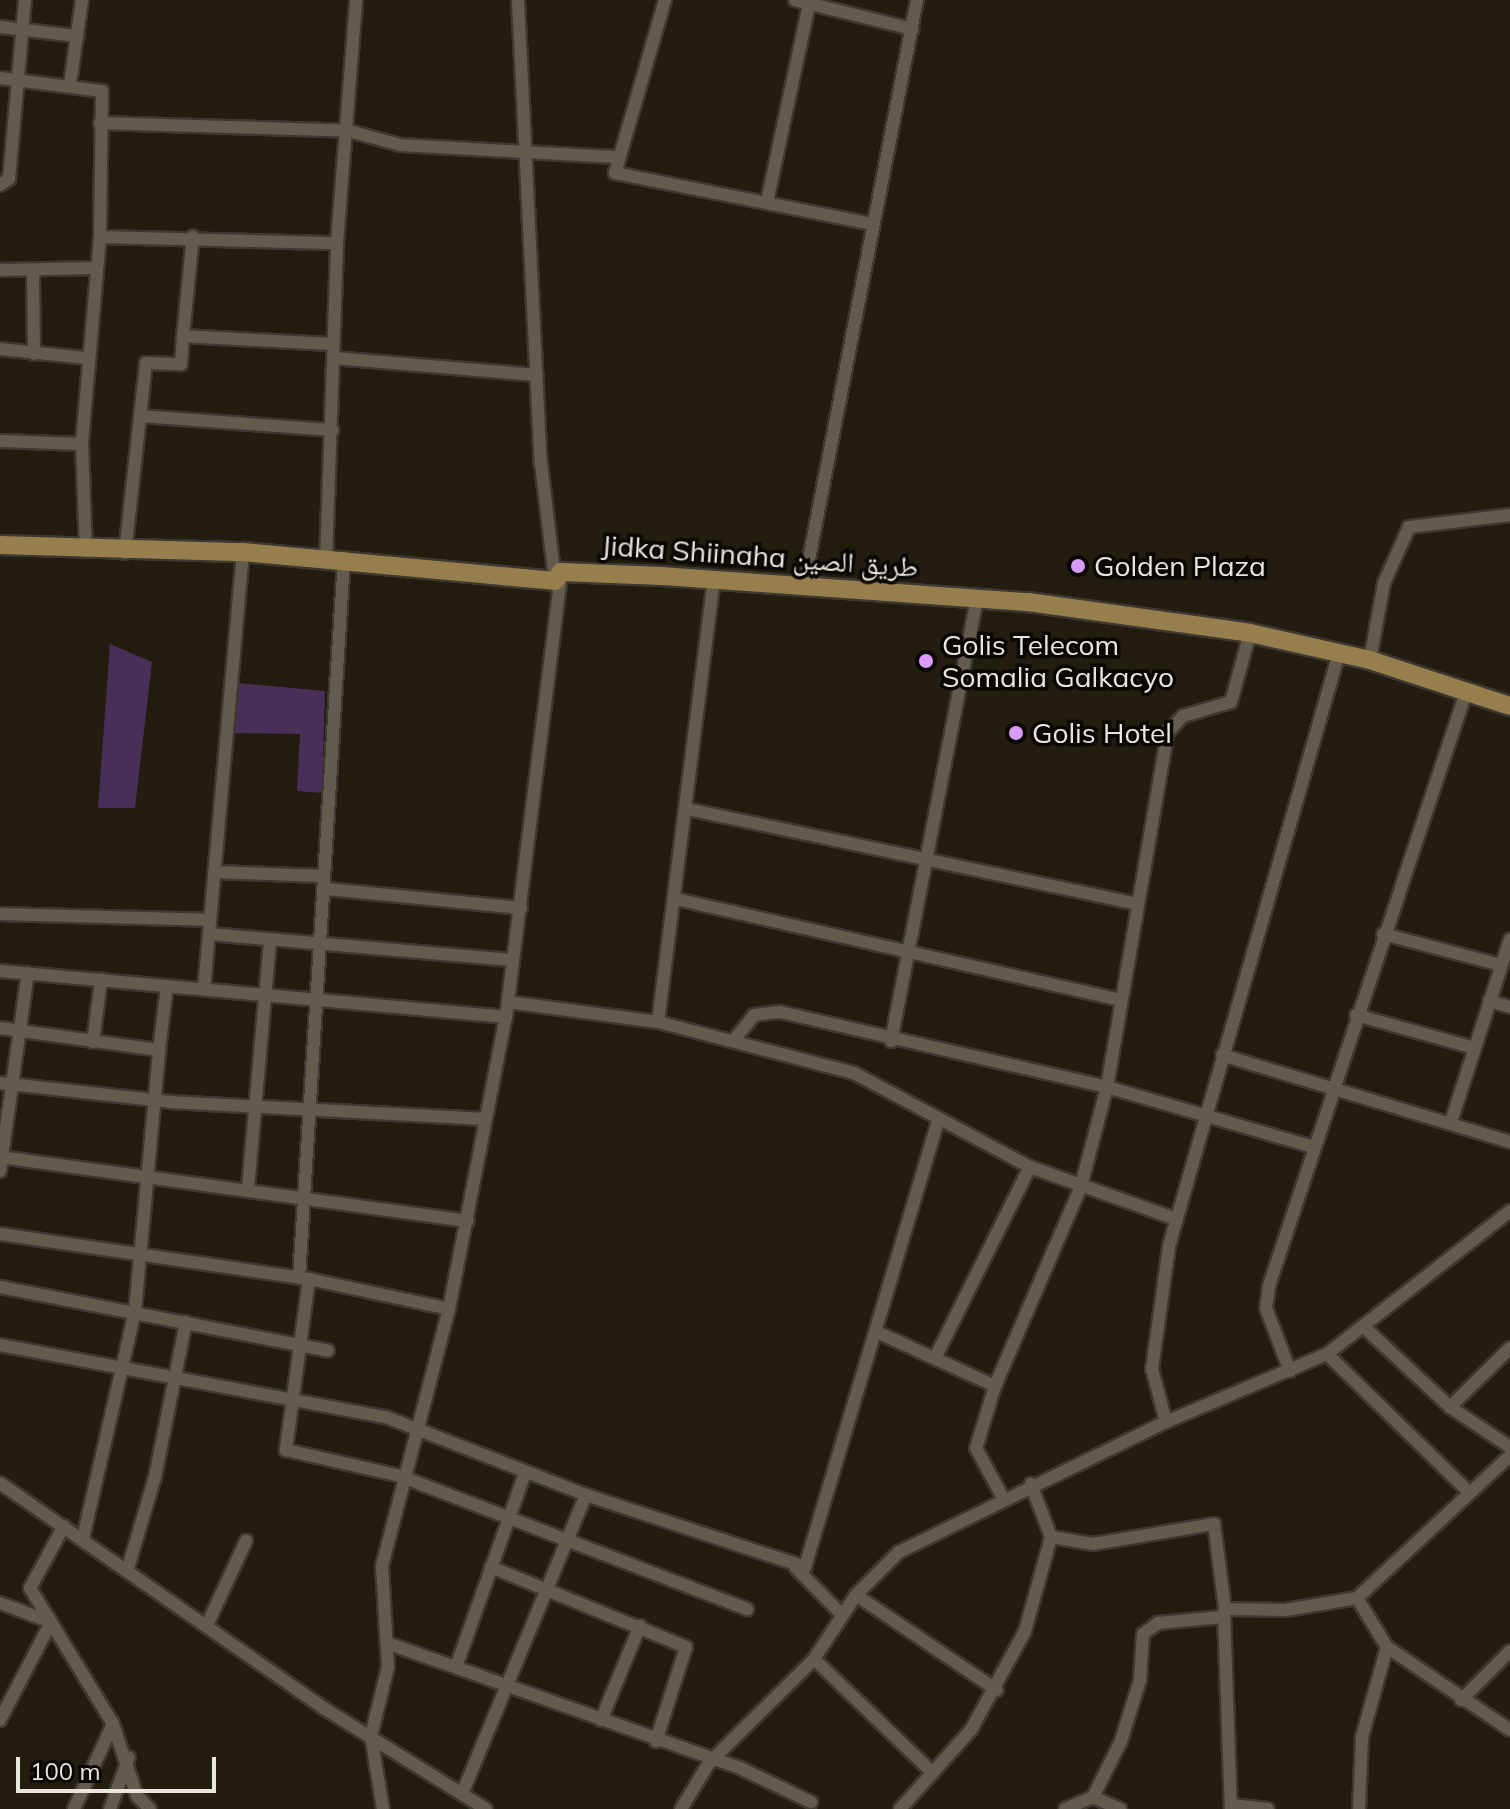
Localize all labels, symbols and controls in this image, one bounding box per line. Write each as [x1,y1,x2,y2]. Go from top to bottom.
street label: Jidka Shiinaha طريق الصين [600,528,920,584]
place label: Golden Plaza [1094,549,1266,583]
marker: Golden Plaza [1069,557,1087,575]
place label: Golis Telecom Somalia Galkacyo [942,628,1174,694]
marker: Golis Telecom Somalia Galkacyo [917,652,935,670]
place label: Golis Hotel [1032,716,1172,750]
marker: Golis Hotel [1007,724,1025,742]
scale bar [20,1741,220,1791]
text: 100 m [30,1756,101,1786]

